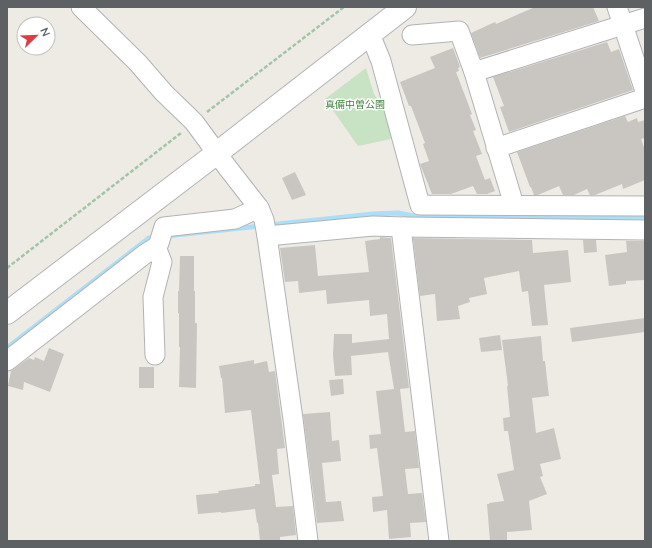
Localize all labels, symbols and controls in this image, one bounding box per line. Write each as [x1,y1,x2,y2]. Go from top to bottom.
north arrow [16,16,56,56]
text: N [37,26,53,39]
park label: 真備中曽公園 [325,98,385,111]

